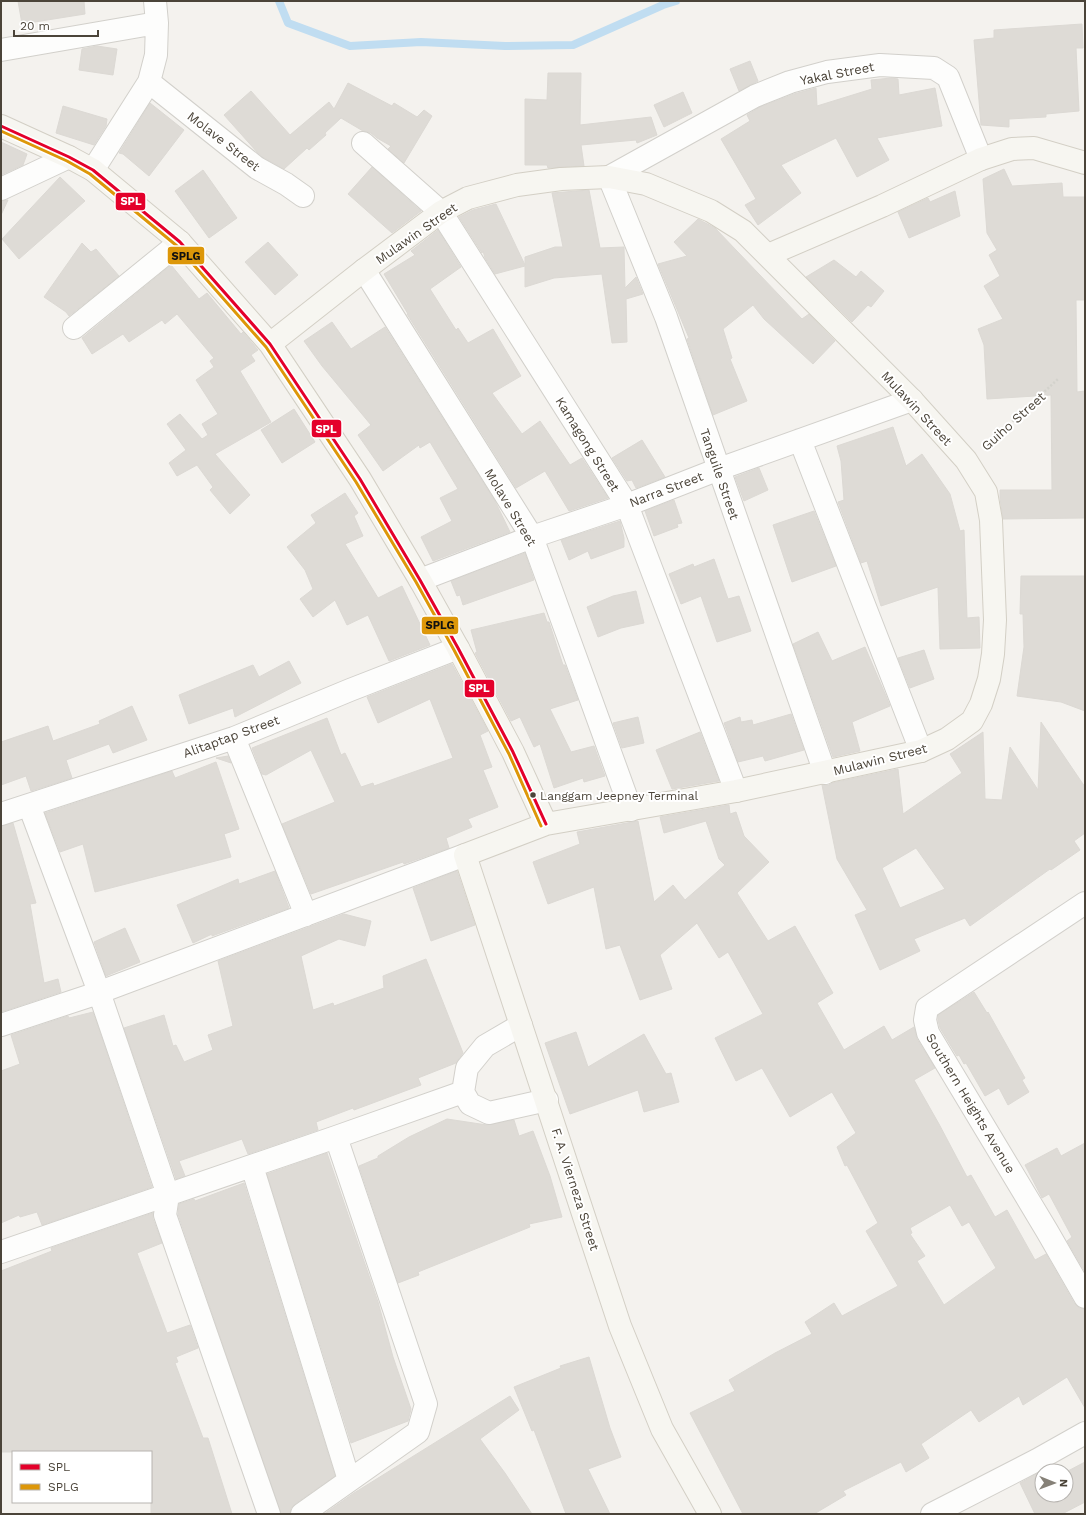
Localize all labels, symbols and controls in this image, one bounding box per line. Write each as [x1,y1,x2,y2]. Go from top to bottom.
scale bar [14,12,98,38]
text: 20 m [20,19,50,33]
street label: Yakal Street [799,59,876,88]
street label: Molave Street [185,108,263,175]
line badge: SPL [115,192,146,211]
text: SPL [120,195,142,208]
street label: Mulawin Street [373,199,460,267]
line badge: SPLG [167,246,205,265]
text: SPLG [172,250,200,263]
street label: Mulawin Street [878,368,955,449]
street label: Guiho Street [978,389,1049,454]
street label: Kamagong Street [552,394,623,495]
line badge: SPL [311,419,342,438]
text: SPL [315,423,337,436]
street label: Tanguile Street [697,427,742,522]
street label: Molave Street [482,466,540,549]
street label: Narra Street [627,468,706,510]
line badge: SPLG [421,616,459,635]
text: SPLG [426,619,454,632]
line badge: SPL [464,679,495,698]
text: SPL [468,682,490,695]
street label: Alitaptap Street [181,712,282,761]
street label: Mulawin Street [832,740,929,778]
place label: Langgam Jeepney Terminal [540,789,699,803]
marker: Langgam Jeepney Terminal [528,790,538,800]
street label: Southern Heights Avenue [923,1031,1018,1176]
street label: F. A. Vierneza Street [549,1126,603,1253]
legend [12,1451,152,1503]
text: SPL [48,1460,70,1474]
north arrow [1034,1463,1074,1503]
text: N [1057,1479,1070,1487]
text: SPLG [48,1480,79,1494]

